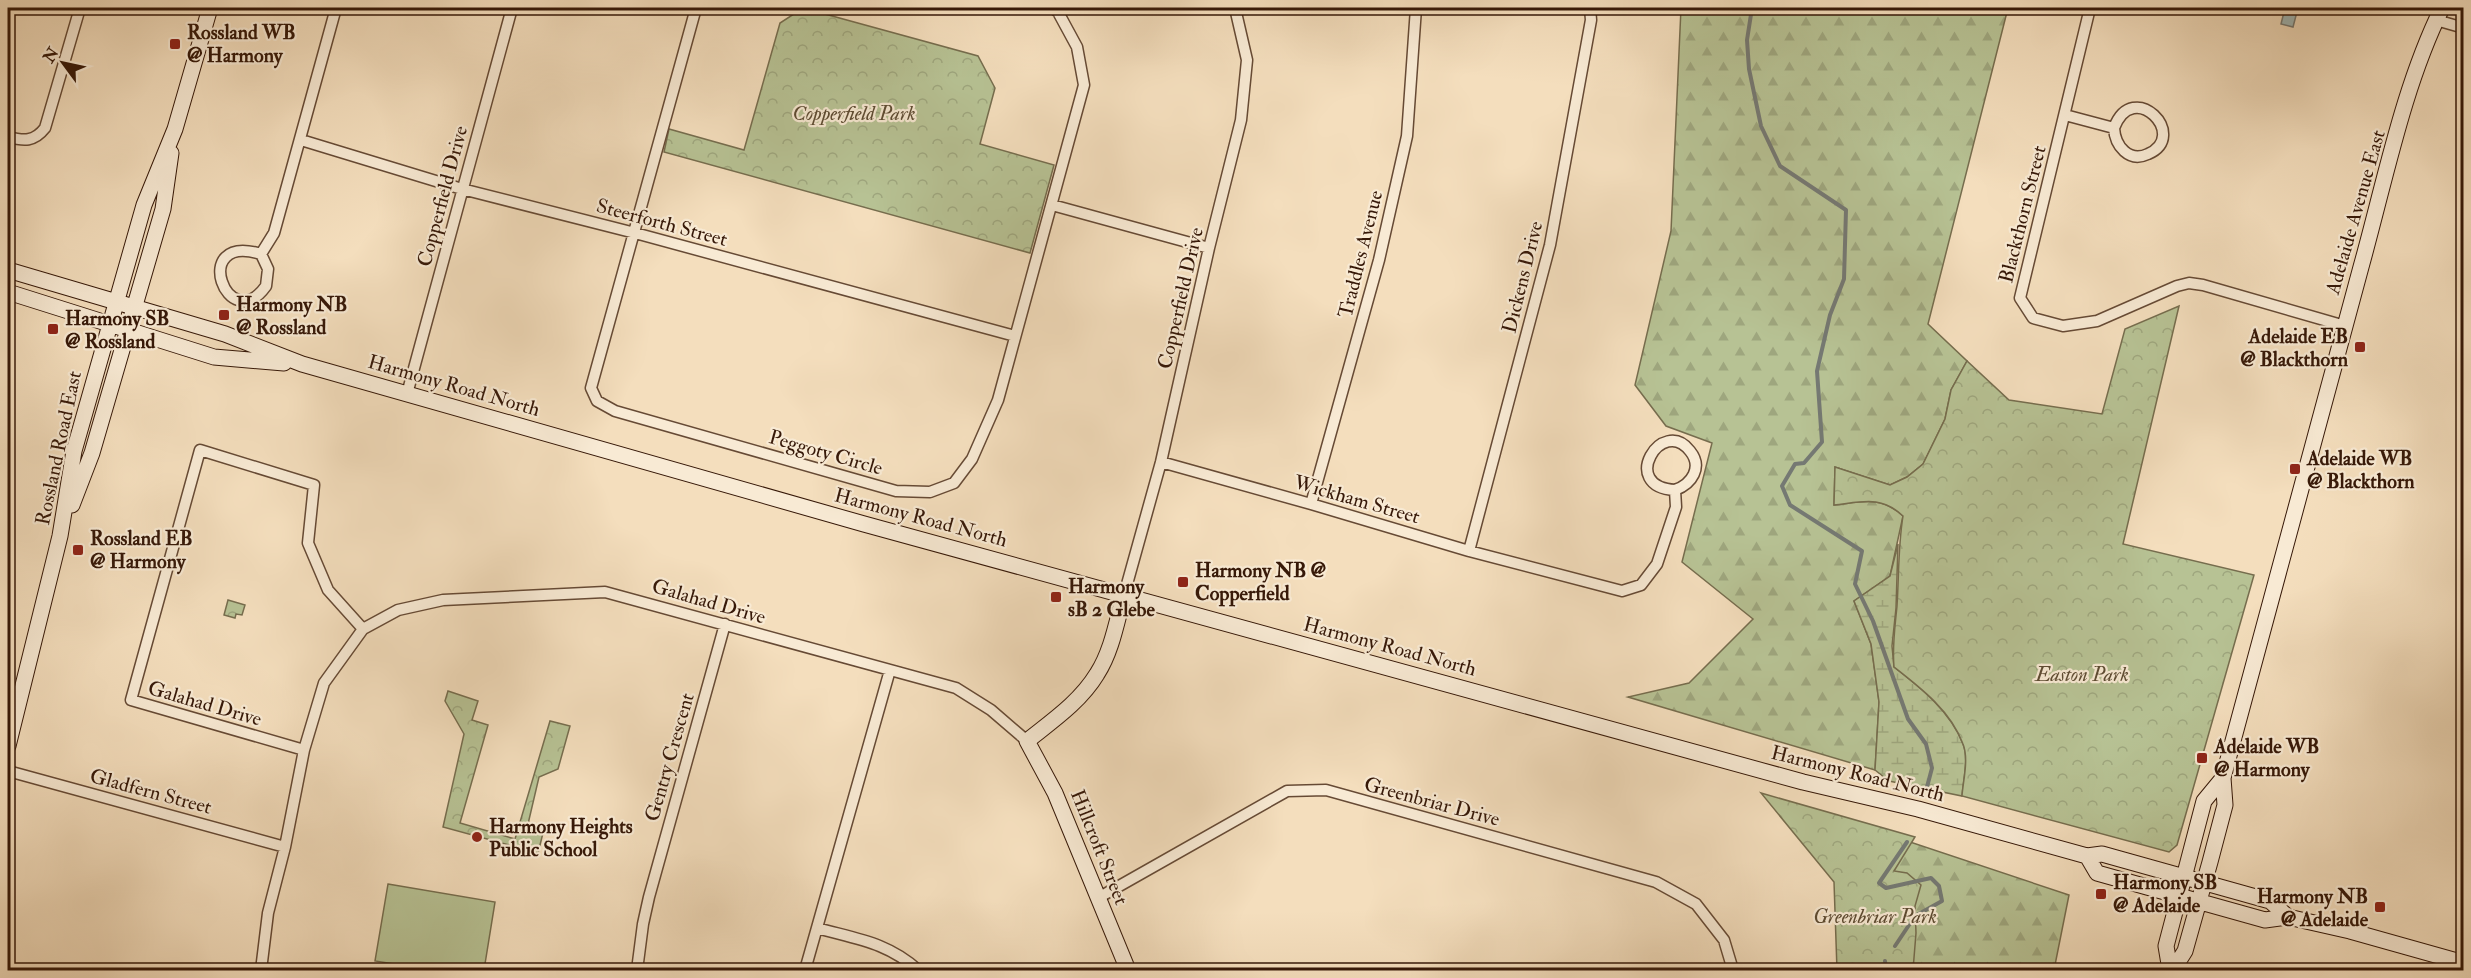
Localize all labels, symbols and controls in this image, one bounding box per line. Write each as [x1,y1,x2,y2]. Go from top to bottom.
place label: Rossland WB @ Harmony [187,20,296,69]
north arrow [33,33,93,93]
marker: Rossland WB @ Harmony [168,37,182,51]
text: N [38,43,64,68]
park label: Copperfield Park [792,101,916,126]
street label: Copperfield Drive [412,123,474,269]
street label: Adelaide Avenue East [2320,127,2391,298]
street label: Blackthorn Street [1993,142,2052,285]
street label: Traddles Avenue [1333,188,1388,320]
street label: Steerforth Street [594,193,731,252]
street label: Dickens Drive [1497,219,1548,336]
street label: Copperfield Drive [1152,225,1210,372]
place label: Harmony NB @ Rossland [236,292,347,340]
place label: Harmony SB @ Rossland [65,306,169,354]
marker: Harmony NB @ Rossland [217,308,231,322]
marker: Harmony SB @ Rossland [46,322,60,336]
place label: Adelaide EB @ Blackthorn [2240,324,2349,372]
marker: Adelaide EB @ Blackthorn [2353,340,2367,354]
street label: Harmony Road North [365,349,543,422]
street label: Rossland Road East [30,368,87,528]
street label: Peggoty Circle [766,424,886,481]
place label: Adelaide WB @ Blackthorn [2306,446,2415,494]
marker: Adelaide WB @ Blackthorn [2288,462,2302,476]
street label: Wickham Street [1290,469,1423,530]
street label: Harmony Road North [832,482,1010,553]
place label: Rossland EB @ Harmony [90,526,193,575]
marker: Rossland EB @ Harmony [71,543,85,557]
place label: Harmony NB @ Copperfield [1195,558,1326,607]
street label: Galahad Drive [649,573,769,630]
place label: Harmony sB 2 Glebe [1068,574,1155,622]
marker: Harmony NB @ Copperfield [1176,575,1190,589]
marker: Harmony sB 2 Glebe [1049,590,1063,604]
street label: Harmony Road North [1301,611,1479,682]
park label: Easton Park [2033,662,2129,687]
street label: Galahad Drive [145,675,265,732]
street label: Gentry Crescent [639,690,700,824]
place label: Adelaide WB @ Harmony [2213,734,2319,783]
street label: Harmony Road North [1769,740,1948,807]
marker: Adelaide WB @ Harmony [2195,751,2209,765]
street label: Gladfern Street [87,763,215,820]
street label: Greenbriar Drive [1361,771,1502,832]
street label: Hillcroft Street [1065,786,1134,909]
place label: Harmony Heights Public School [489,814,633,862]
marker: Harmony Heights Public School [470,830,484,844]
place label: Harmony SB @ Adelaide [2113,870,2217,918]
place label: Harmony NB @ Adelaide [2257,884,2369,932]
marker: Harmony SB @ Adelaide [2094,887,2108,901]
marker: Harmony NB @ Adelaide [2373,900,2387,914]
park label: Greenbriar Park [1813,904,1937,929]

